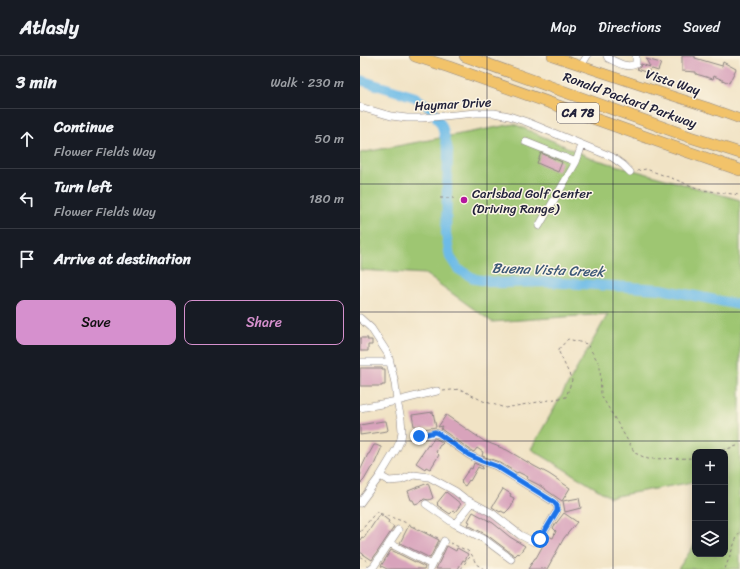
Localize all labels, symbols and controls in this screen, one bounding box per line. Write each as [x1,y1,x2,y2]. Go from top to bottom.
text: Atlasly [20,11,79,44]
text: Map [550,15,576,40]
text: Directions [598,15,661,40]
text: Saved [683,15,720,40]
street label: Vista Way [643,62,704,102]
street label: Ronald Packard Parkway [560,65,700,135]
text: 3 min [16,67,57,97]
text: Walk · 230 m [270,71,344,94]
street label: Haymar Drive [414,90,492,118]
road number: CA 78 [557,103,599,123]
text: Continue [54,114,114,140]
text: 50 m [314,127,344,150]
icon: ahead [16,128,38,150]
text: Flower Fields Way [54,140,156,163]
text: Turn left [54,174,112,200]
place label: Carlsbad Golf Center (Driving Range) [472,182,592,220]
text: 180 m [309,187,344,210]
icon: left [16,188,38,210]
marker: Carlsbad Golf Center (Driving Range) [459,195,469,205]
text: Flower Fields Way [54,200,156,223]
text: Arrive at destination [54,246,191,272]
icon: arrive [16,248,38,270]
water label: Buena Vista Creek [492,256,606,285]
button: Save [16,300,176,345]
button: Share [184,300,344,345]
route end [410,427,428,445]
map controls [692,449,728,557]
button: + [692,449,728,485]
button: − [692,485,728,521]
button: layers [692,521,728,557]
route start [531,530,549,548]

